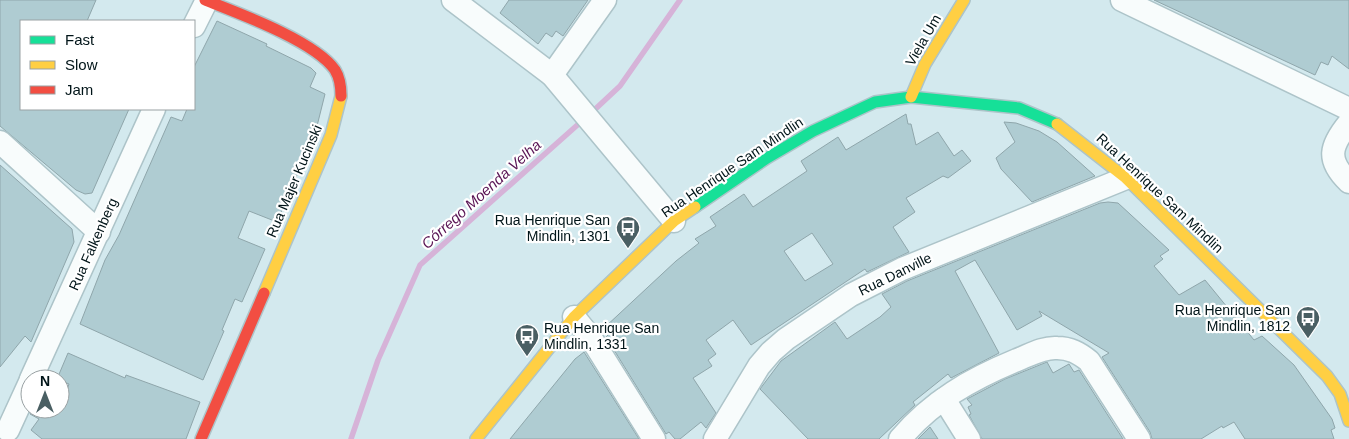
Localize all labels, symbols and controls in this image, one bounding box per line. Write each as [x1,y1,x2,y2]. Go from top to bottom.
street label: Viela Um [902,12,944,68]
legend [20,20,195,110]
text: Fast [65,31,95,48]
text: Slow [65,56,98,73]
text: Jam [65,81,93,98]
street label: Rua Henrique Sam Mindlin [658,114,806,220]
street label: Rua Majer Kucinski [263,122,325,240]
street label: Rua Henrique Sam Mindlin [1093,130,1227,256]
water label: Córrego Moenda Velha [418,136,544,252]
street label: Rua Falkenberg [65,195,121,293]
place label: Rua Henrique San Mindlin, 1301 [495,212,610,244]
bus stop icon: Rua Henrique San Mindlin, 1301 [615,215,641,249]
street label: Rua Danville [856,249,934,299]
place label: Rua Henrique San Mindlin, 1812 [1175,302,1290,334]
bus stop icon: Rua Henrique San Mindlin, 1812 [1295,305,1321,339]
place label: Rua Henrique San Mindlin, 1331 [544,320,659,352]
bus stop icon: Rua Henrique San Mindlin, 1331 [514,323,540,357]
north arrow [20,369,70,419]
text: N [40,373,50,389]

